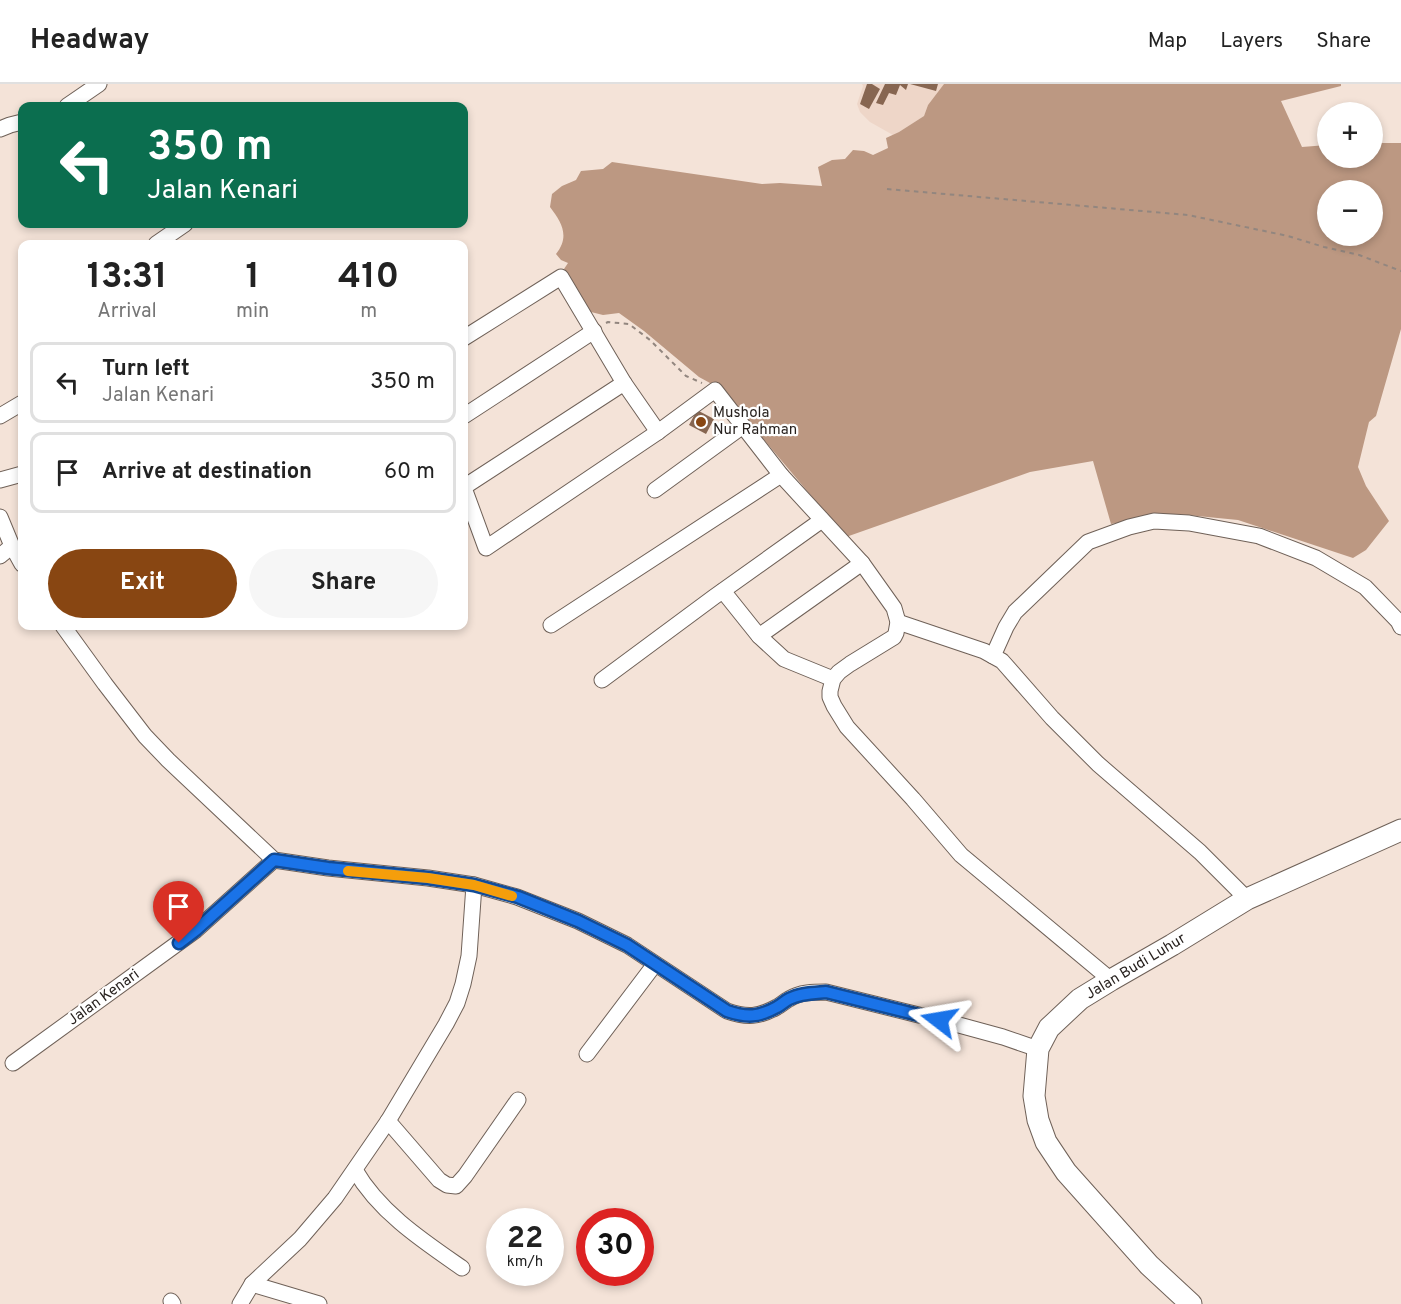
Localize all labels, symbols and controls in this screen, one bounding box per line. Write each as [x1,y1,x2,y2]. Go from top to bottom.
text: Headway [30,23,149,59]
text: Map [1148,28,1187,55]
text: Layers [1220,28,1283,55]
text: Share [1316,28,1371,55]
map controls [1317,102,1383,246]
button: + [1317,102,1383,168]
text: 350 m [147,122,273,175]
icon: left [48,126,126,204]
text: Jalan Kenari [147,174,298,208]
button: − [1317,180,1383,246]
text: 13:31 [87,255,167,301]
text: 1 [246,255,260,301]
text: 410 [338,255,399,301]
text: Arrival [97,299,157,325]
text: min [236,299,269,325]
text: m [360,299,377,325]
text: Turn left [102,356,190,383]
icon: left [51,366,84,399]
text: 350 m [370,369,435,396]
text: Jalan Kenari [102,383,214,409]
place label: Mushola Nur Rahman [713,404,797,440]
marker: Mushola Nur Rahman [694,415,708,429]
icon: arrive [51,456,84,489]
text: Arrive at destination [102,459,312,486]
text: 60 m [384,459,435,486]
button: Exit [48,549,237,618]
button: Share [249,549,438,618]
pin [153,881,204,943]
icon: arrive [162,890,195,923]
street label: Jalan Budi Luhur [1082,929,1190,1004]
street label: Jalan Kenari [64,966,144,1030]
position arrow [907,988,971,1052]
speed limit sign: 30 [576,1208,654,1286]
text: 22 [507,1221,543,1258]
text: km/h [507,1253,543,1272]

